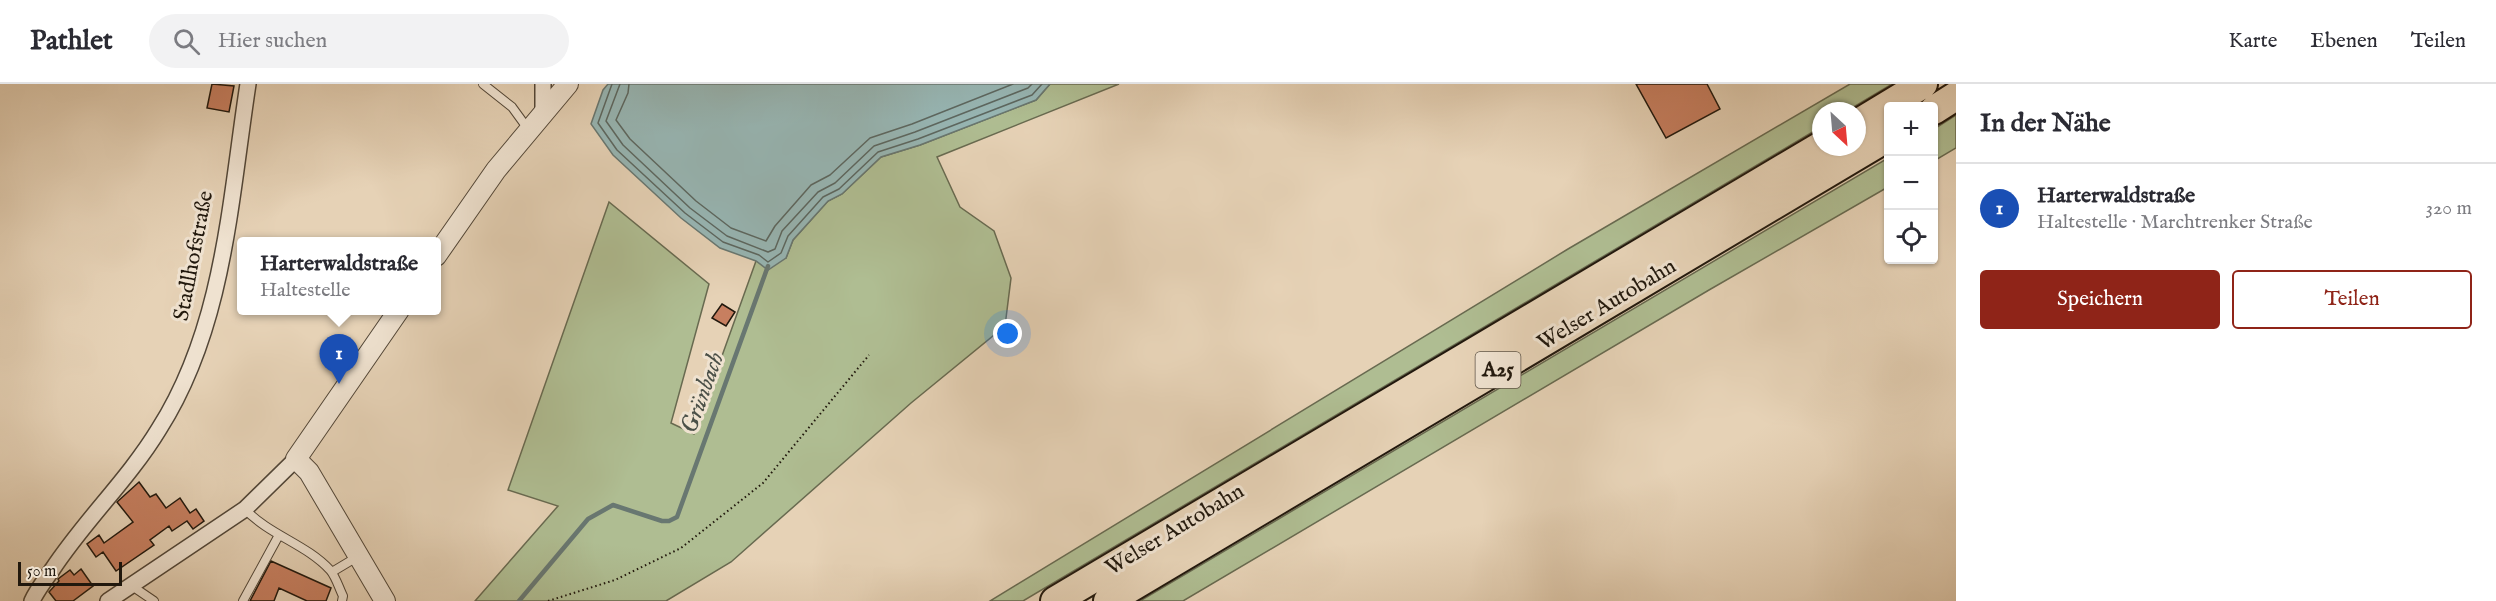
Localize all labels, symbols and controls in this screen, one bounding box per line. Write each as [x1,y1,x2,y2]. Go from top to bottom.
search box [149,14,569,68]
text: Pathlet [30,24,113,59]
icon: search [170,25,203,58]
text: Hier suchen [218,27,327,55]
text: Karte [2229,28,2277,55]
text: Ebenen [2310,28,2378,55]
text: Teilen [2411,28,2466,55]
north arrow [1812,102,1866,156]
map controls [1884,102,1938,264]
button: + [1884,102,1938,156]
text: In der Nähe [1980,107,2111,140]
button: − [1884,156,1938,210]
text: Harterwaldstraße [2037,182,2195,210]
street label: Stadlhofstraße [168,189,220,323]
text: 1 [1996,196,2003,221]
text: 320 m [2426,196,2472,221]
button: locate [1884,210,1938,264]
text: Haltestelle · Marchtrenker Straße [2037,210,2313,235]
popup [237,237,441,315]
text: Harterwaldstraße [260,250,418,278]
street label: Welser Autobahn [1532,252,1682,357]
button: Speichern [1980,270,2220,329]
button: Teilen [2232,270,2472,329]
text: Haltestelle [260,278,350,303]
your location [993,319,1022,348]
pin: 1 [320,334,358,384]
water label: Grünbach [674,348,732,438]
road number: A25 [1476,352,1520,388]
street label: Welser Autobahn [1100,477,1250,582]
scale bar [18,559,122,586]
text: 50 m [27,562,56,582]

